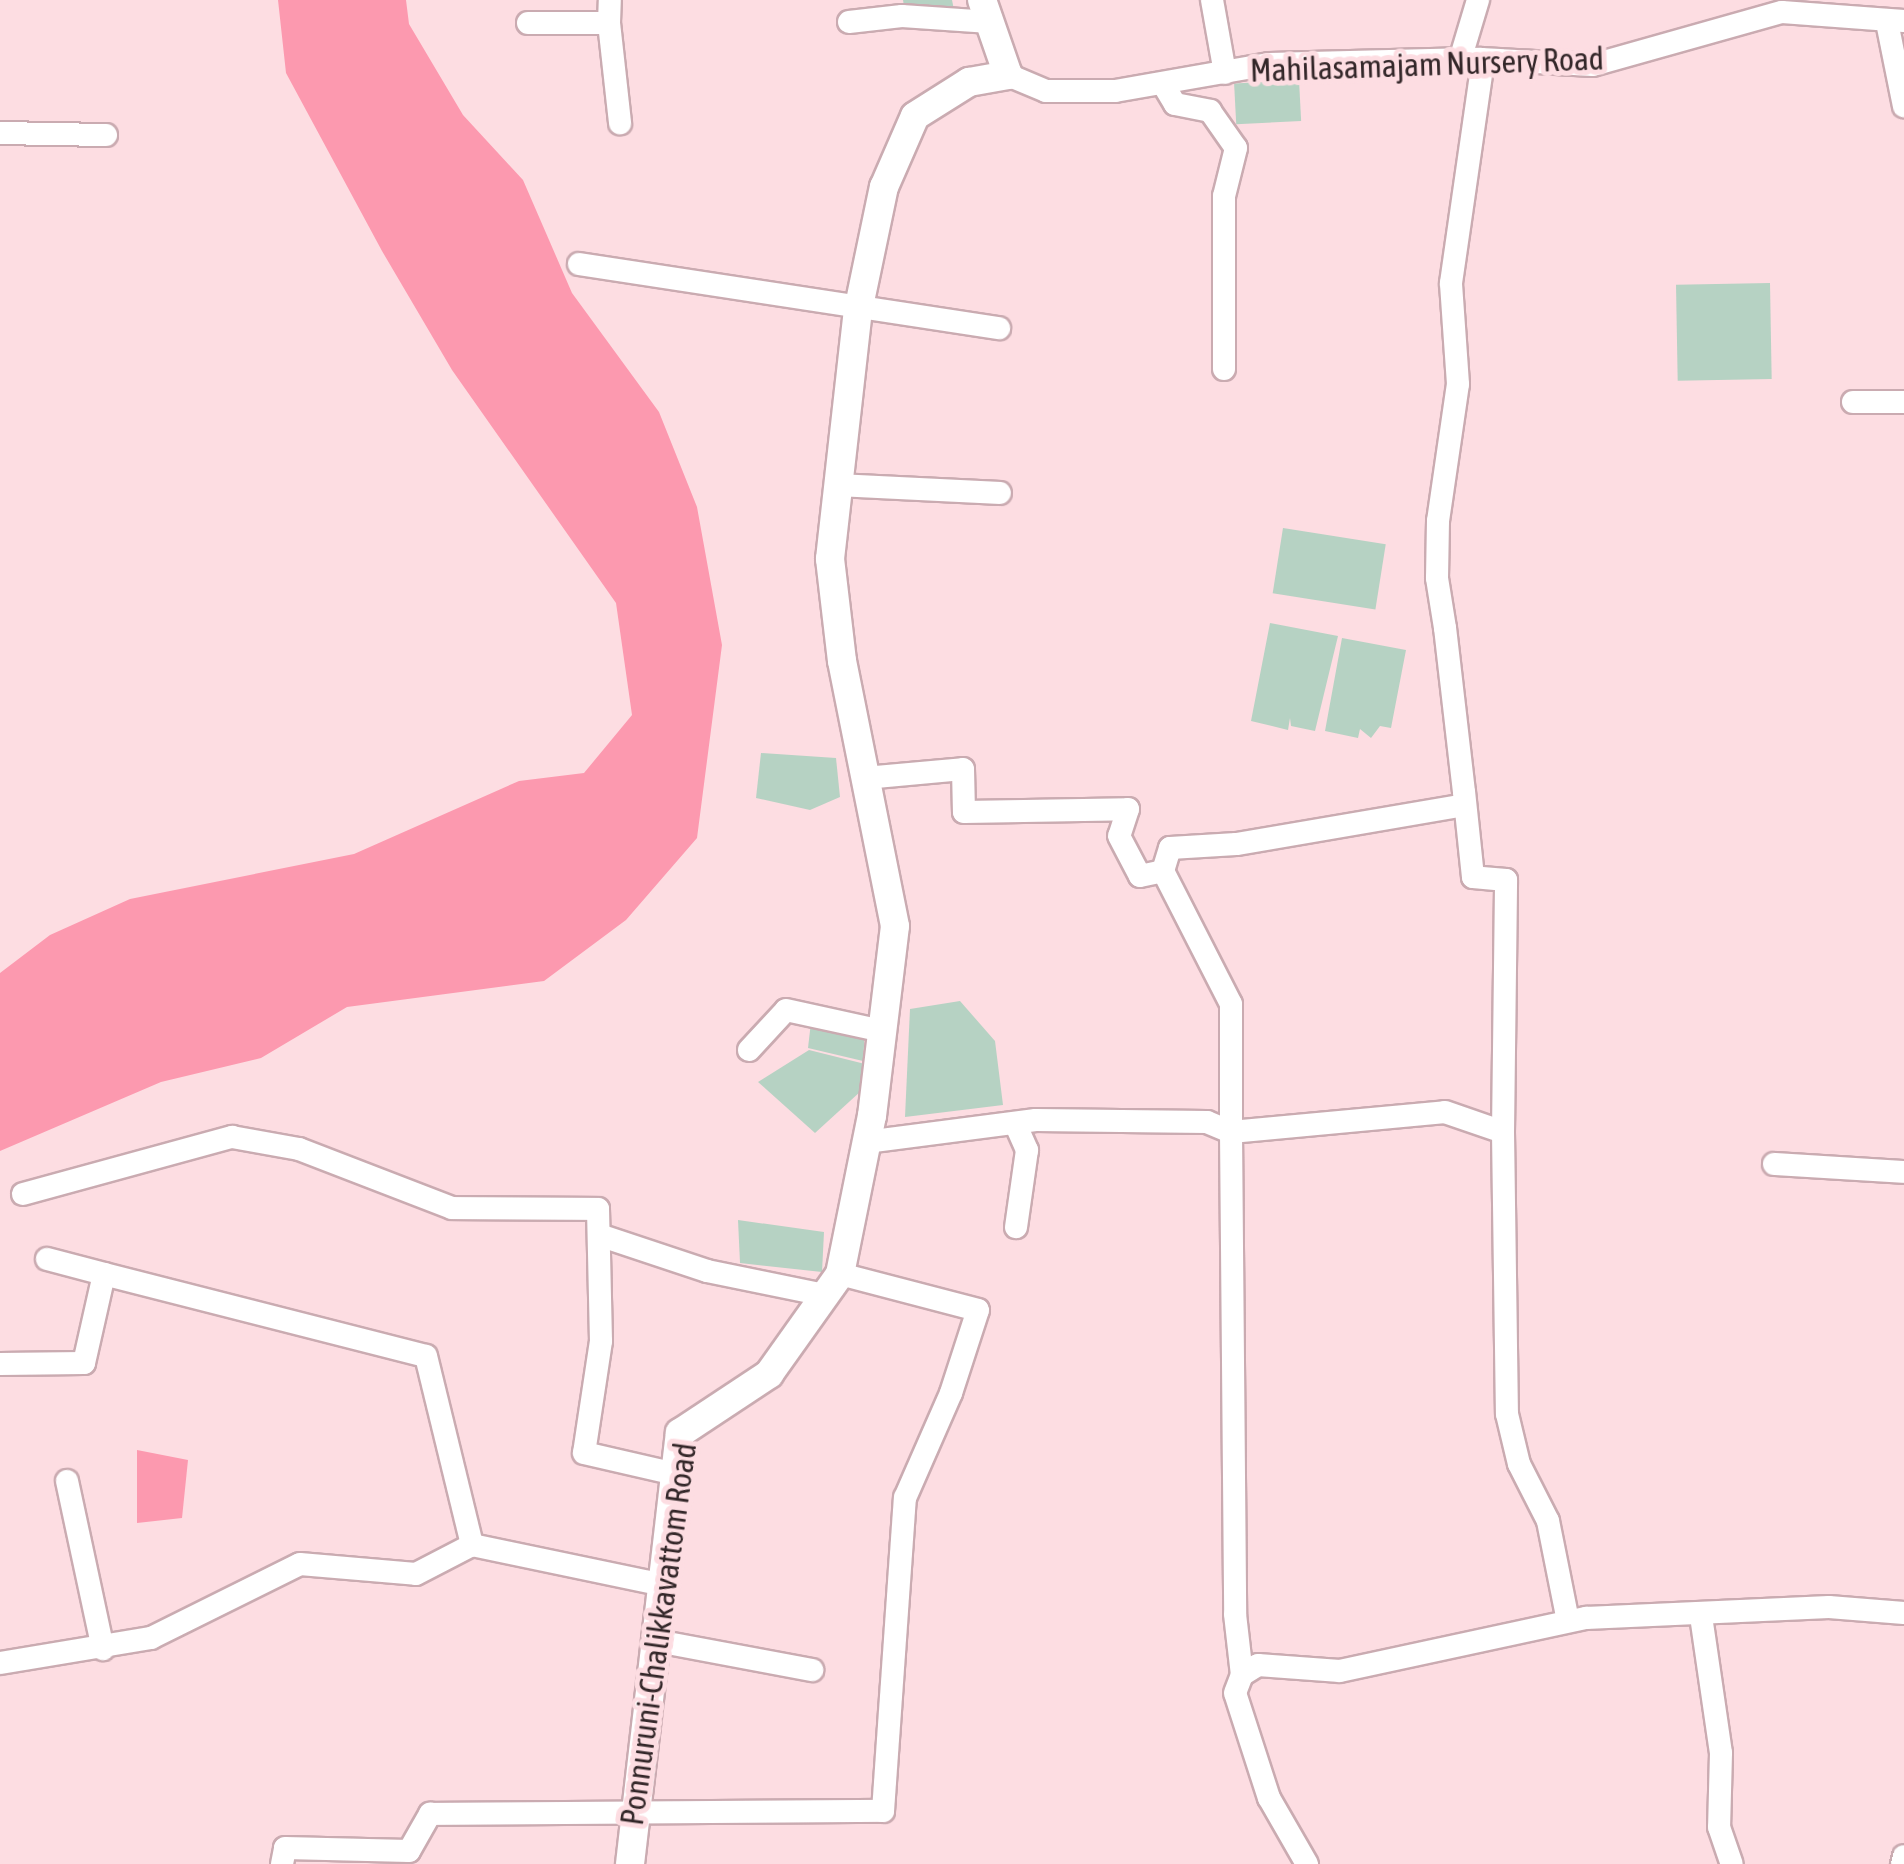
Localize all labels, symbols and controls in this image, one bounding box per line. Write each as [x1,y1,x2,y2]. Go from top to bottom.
street label: Mahilasamajam Nursery Road [1249,40,1605,90]
street label: Ponnuruni-Chalikkavattom Road [613,1440,705,1828]

